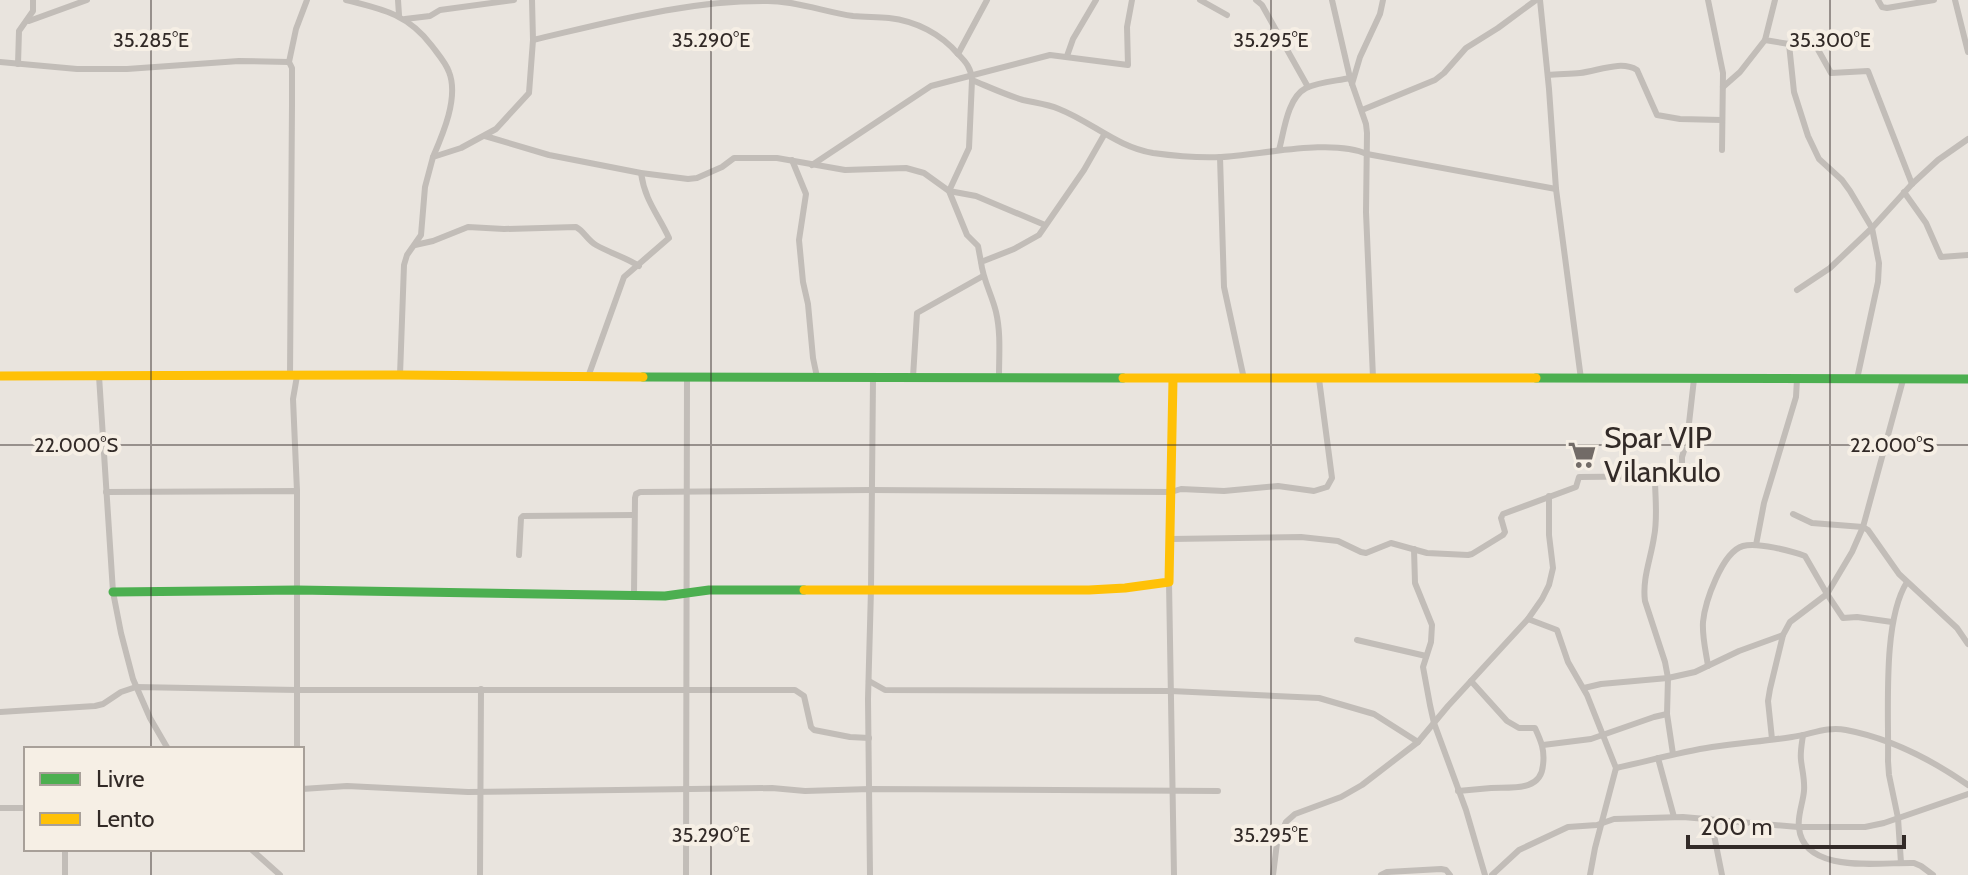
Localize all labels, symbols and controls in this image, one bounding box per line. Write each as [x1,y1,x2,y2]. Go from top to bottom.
text: 35.285°E [113,28,189,52]
text: 35.290°E [672,28,750,52]
text: 35.295°E [1233,28,1309,52]
text: 35.300°E [1789,28,1871,52]
place label: Spar VIP Vilankulo [1604,419,1721,490]
text: 22.000°S [34,433,118,457]
text: 22.000°S [1850,433,1934,457]
supermarket icon: Spar VIP Vilankulo [1567,440,1597,470]
legend [24,747,304,851]
text: Livre [96,764,144,793]
scale bar [1688,799,1904,849]
text: Lento [96,804,155,833]
text: 200 m [1700,812,1773,841]
text: 35.290°E [672,823,750,847]
text: 35.295°E [1233,823,1309,847]

